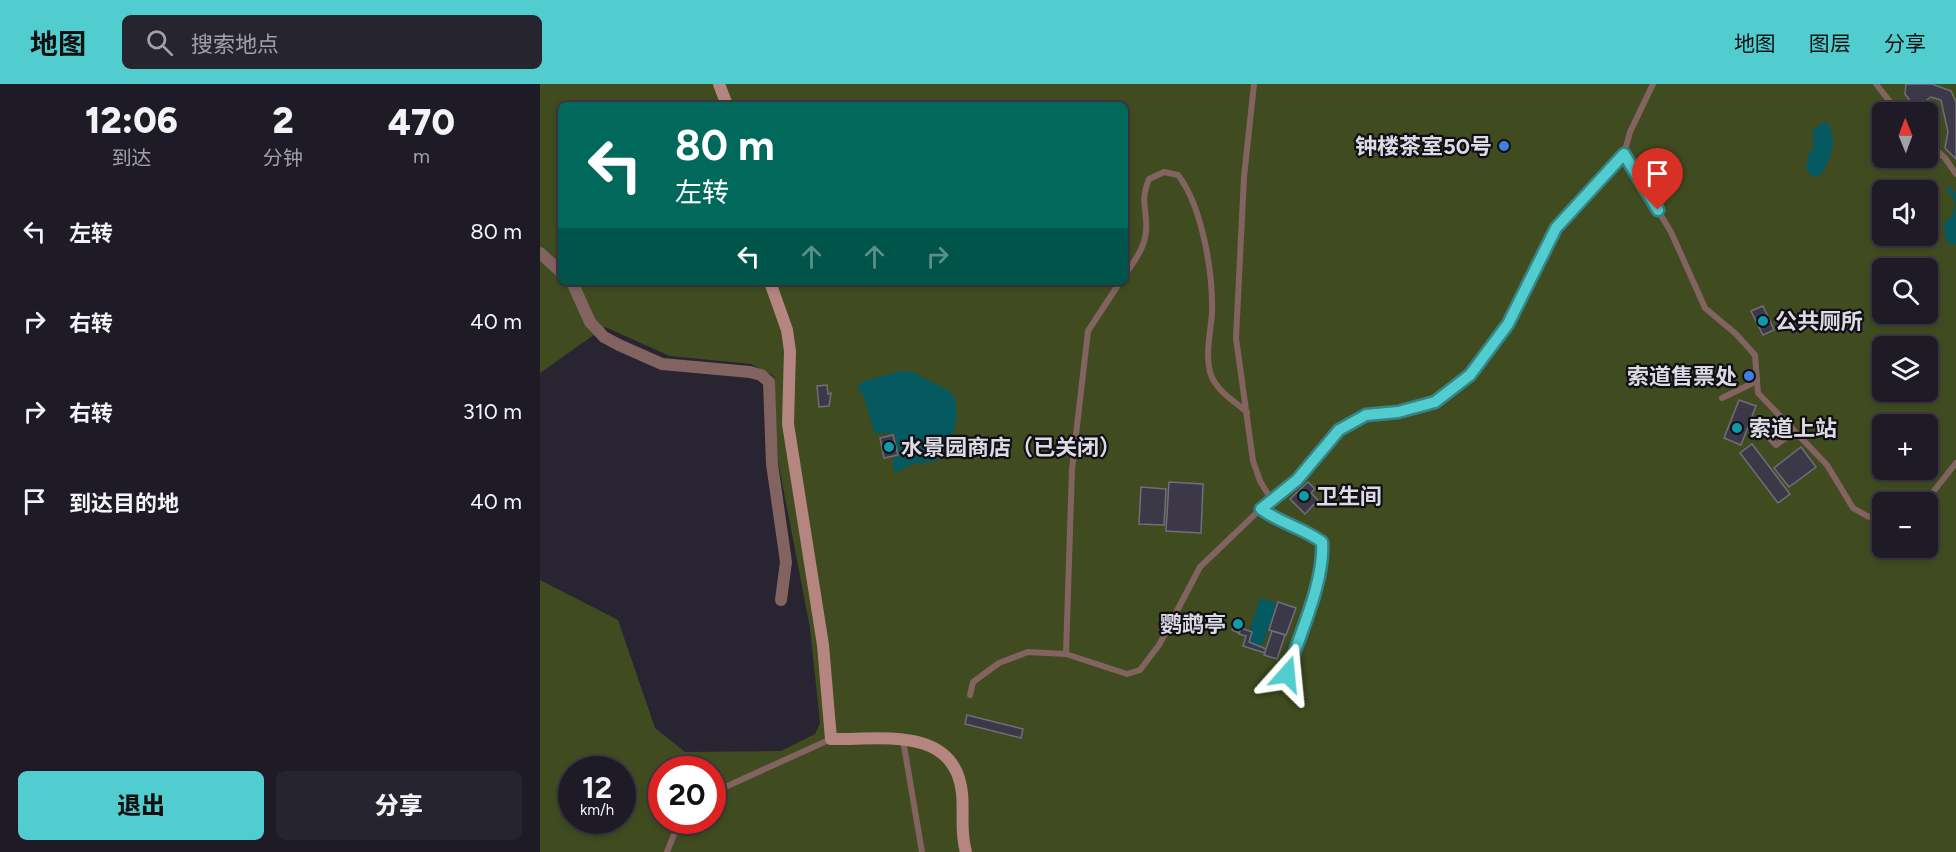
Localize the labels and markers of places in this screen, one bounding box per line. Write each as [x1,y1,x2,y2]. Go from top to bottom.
place label: 钟楼茶室50号 [1355,133,1492,160]
marker: 钟楼茶室50号 [1497,139,1511,153]
pin [1632,148,1683,210]
place label: 公共厕所 [1775,308,1863,335]
marker: 公共厕所 [1756,314,1770,328]
place label: 索道售票处 [1627,363,1737,390]
marker: 索道售票处 [1742,369,1756,383]
place label: 索道上站 [1749,415,1837,442]
marker: 索道上站 [1730,421,1744,435]
place label: 水景园商店（已关闭） [901,434,1121,461]
marker: 水景园商店（已关闭） [882,440,896,454]
place label: 卫生间 [1316,483,1382,510]
marker: 卫生间 [1297,489,1311,503]
place label: 鹦鹉亭 [1160,611,1226,638]
marker: 鹦鹉亭 [1231,617,1245,631]

